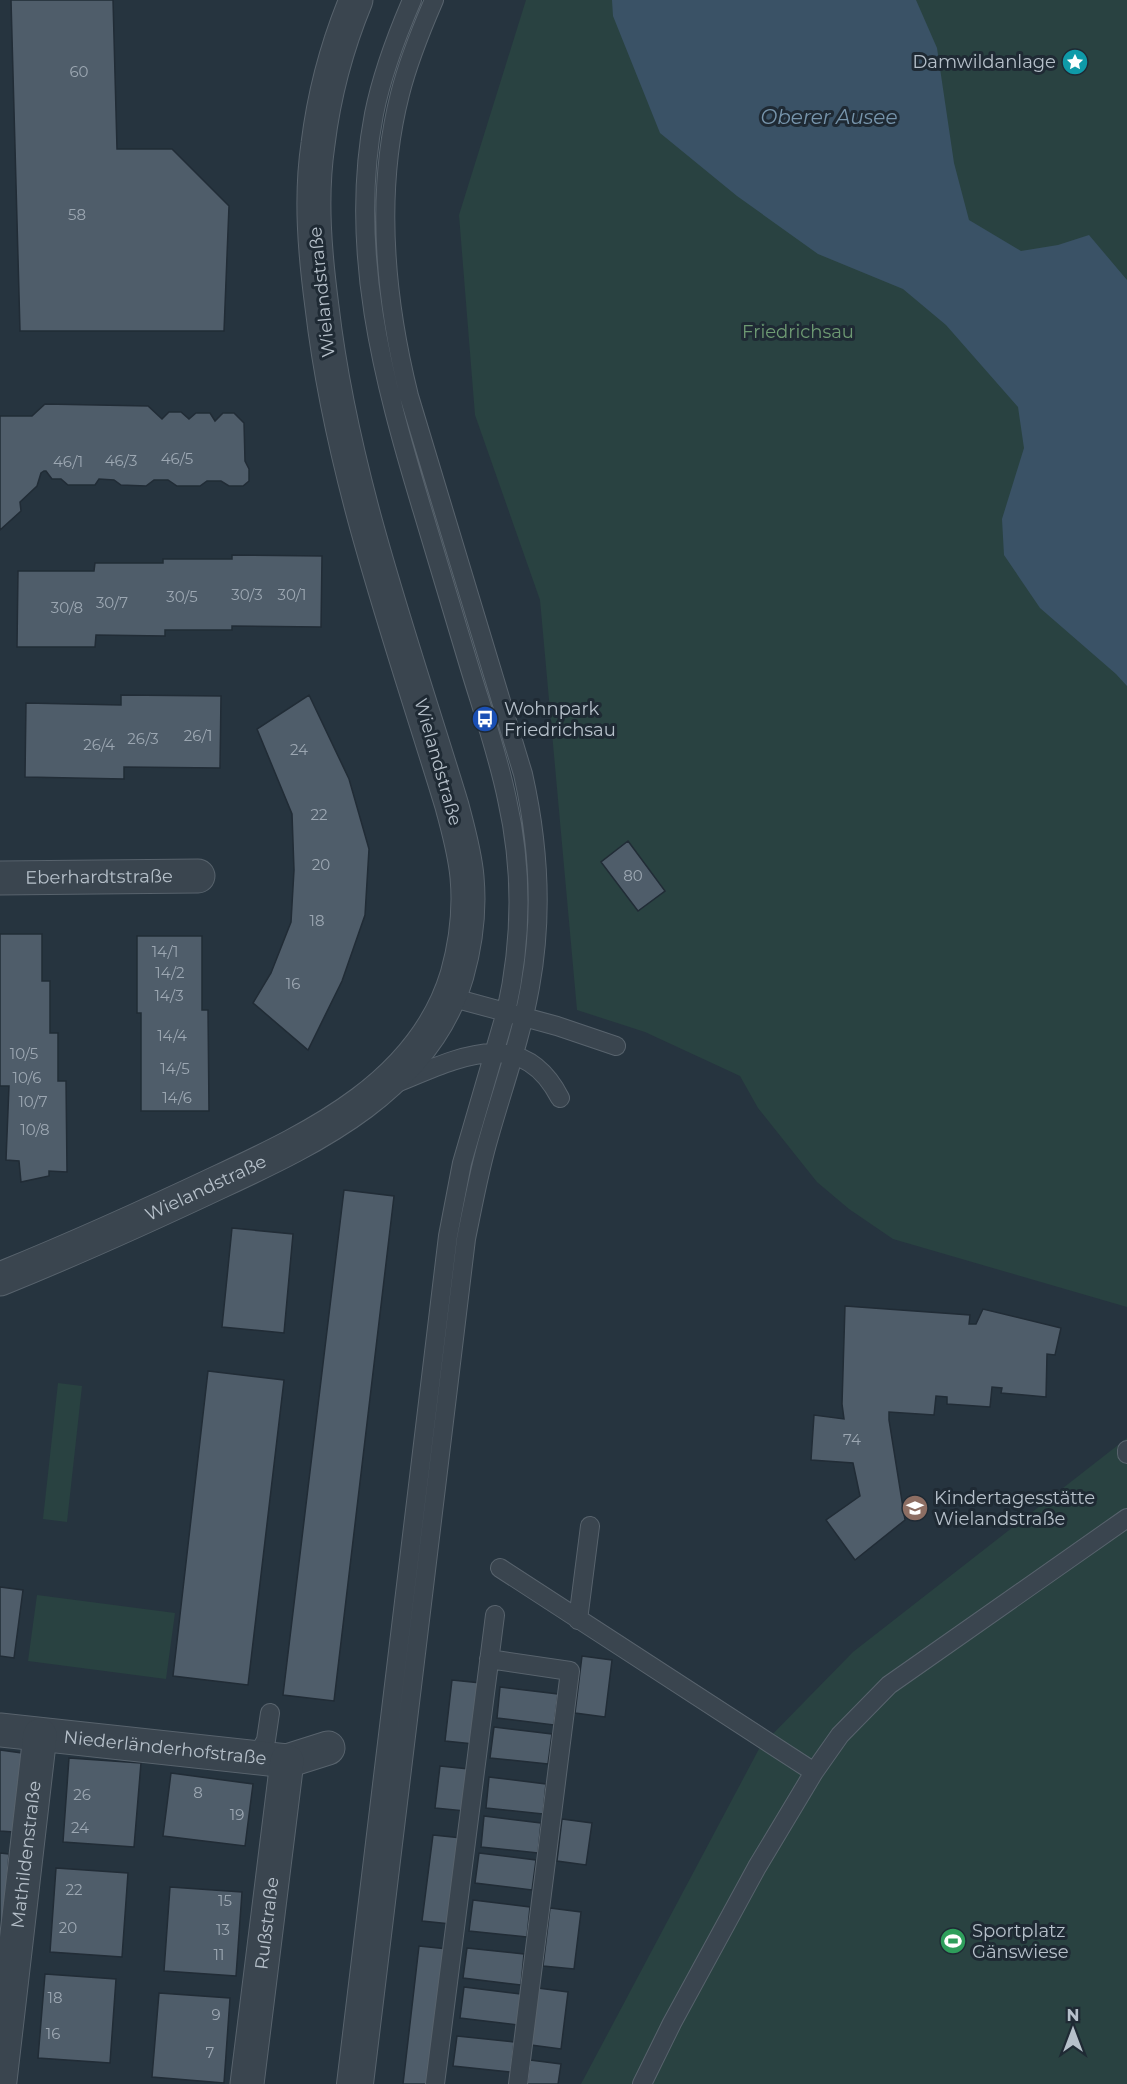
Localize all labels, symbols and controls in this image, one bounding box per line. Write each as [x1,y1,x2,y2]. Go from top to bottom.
place icon: Damwildanlage [1060,47,1090,77]
place label: Damwildanlage [912,51,1056,73]
house number: 60 [69,62,89,81]
water label: Oberer Ausee [760,105,898,129]
house number: 58 [68,205,86,224]
street label: Wielandstraße [304,225,340,358]
park label: Friedrichsau [742,321,854,343]
house number: 46/5 [161,449,193,468]
house number: 46/3 [105,451,137,470]
house number: 46/1 [53,452,83,471]
house number: 30/3 [231,585,263,604]
house number: 30/1 [278,585,306,604]
house number: 30/5 [166,587,198,606]
house number: 30/7 [96,593,128,612]
house number: 30/8 [51,598,83,617]
street label: Wielandstraße [409,696,467,828]
place label: Wohnpark Friedrichsau [504,698,616,741]
bus stop icon: Wohnpark Friedrichsau [470,704,500,734]
house number: 26/1 [184,726,212,745]
house number: 26/3 [127,729,159,748]
house number: 26/4 [83,735,115,754]
house number: 24 [290,740,308,759]
house number: 22 [310,805,328,824]
house number: 20 [312,855,330,874]
street label: Eberhardtstraße [25,865,173,889]
house number: 80 [623,866,643,885]
house number: 18 [310,911,325,930]
house number: 14/1 [152,942,178,961]
house number: 14/2 [155,963,185,982]
house number: 16 [286,974,300,993]
house number: 14/3 [154,986,184,1005]
house number: 14/4 [157,1026,187,1045]
house number: 10/5 [10,1044,38,1063]
house number: 14/5 [160,1059,190,1078]
house number: 10/6 [13,1068,41,1087]
house number: 14/6 [162,1088,192,1107]
house number: 10/7 [18,1092,48,1111]
house number: 10/8 [20,1120,50,1139]
street label: Wielandstraße [142,1150,270,1226]
house number: 74 [843,1430,861,1449]
place label: Kindertagesstätte Wielandstraße [934,1487,1095,1530]
school or university icon: Kindertagesstätte Wielandstraße [900,1493,930,1523]
street label: Niederländerhofstraße [62,1726,268,1770]
street label: Mathildenstraße [7,1779,46,1929]
house number: 8 [193,1783,203,1802]
house number: 26 [73,1785,91,1804]
house number: 19 [230,1805,244,1824]
house number: 24 [71,1818,89,1837]
street label: Rußstraße [250,1875,284,1971]
house number: 22 [65,1880,83,1899]
house number: 15 [218,1891,232,1910]
house number: 20 [59,1918,77,1937]
house number: 13 [216,1920,230,1939]
place label: Sportplatz Gänswiese [972,1920,1069,1963]
sports icon: Sportplatz Gänswiese [938,1926,968,1956]
house number: 11 [214,1945,224,1964]
house number: 18 [48,1988,63,2007]
north arrow [1043,2000,1103,2060]
house number: 9 [211,2005,221,2024]
text: N [1067,2006,1079,2025]
house number: 16 [46,2024,60,2043]
house number: 7 [206,2043,215,2062]

